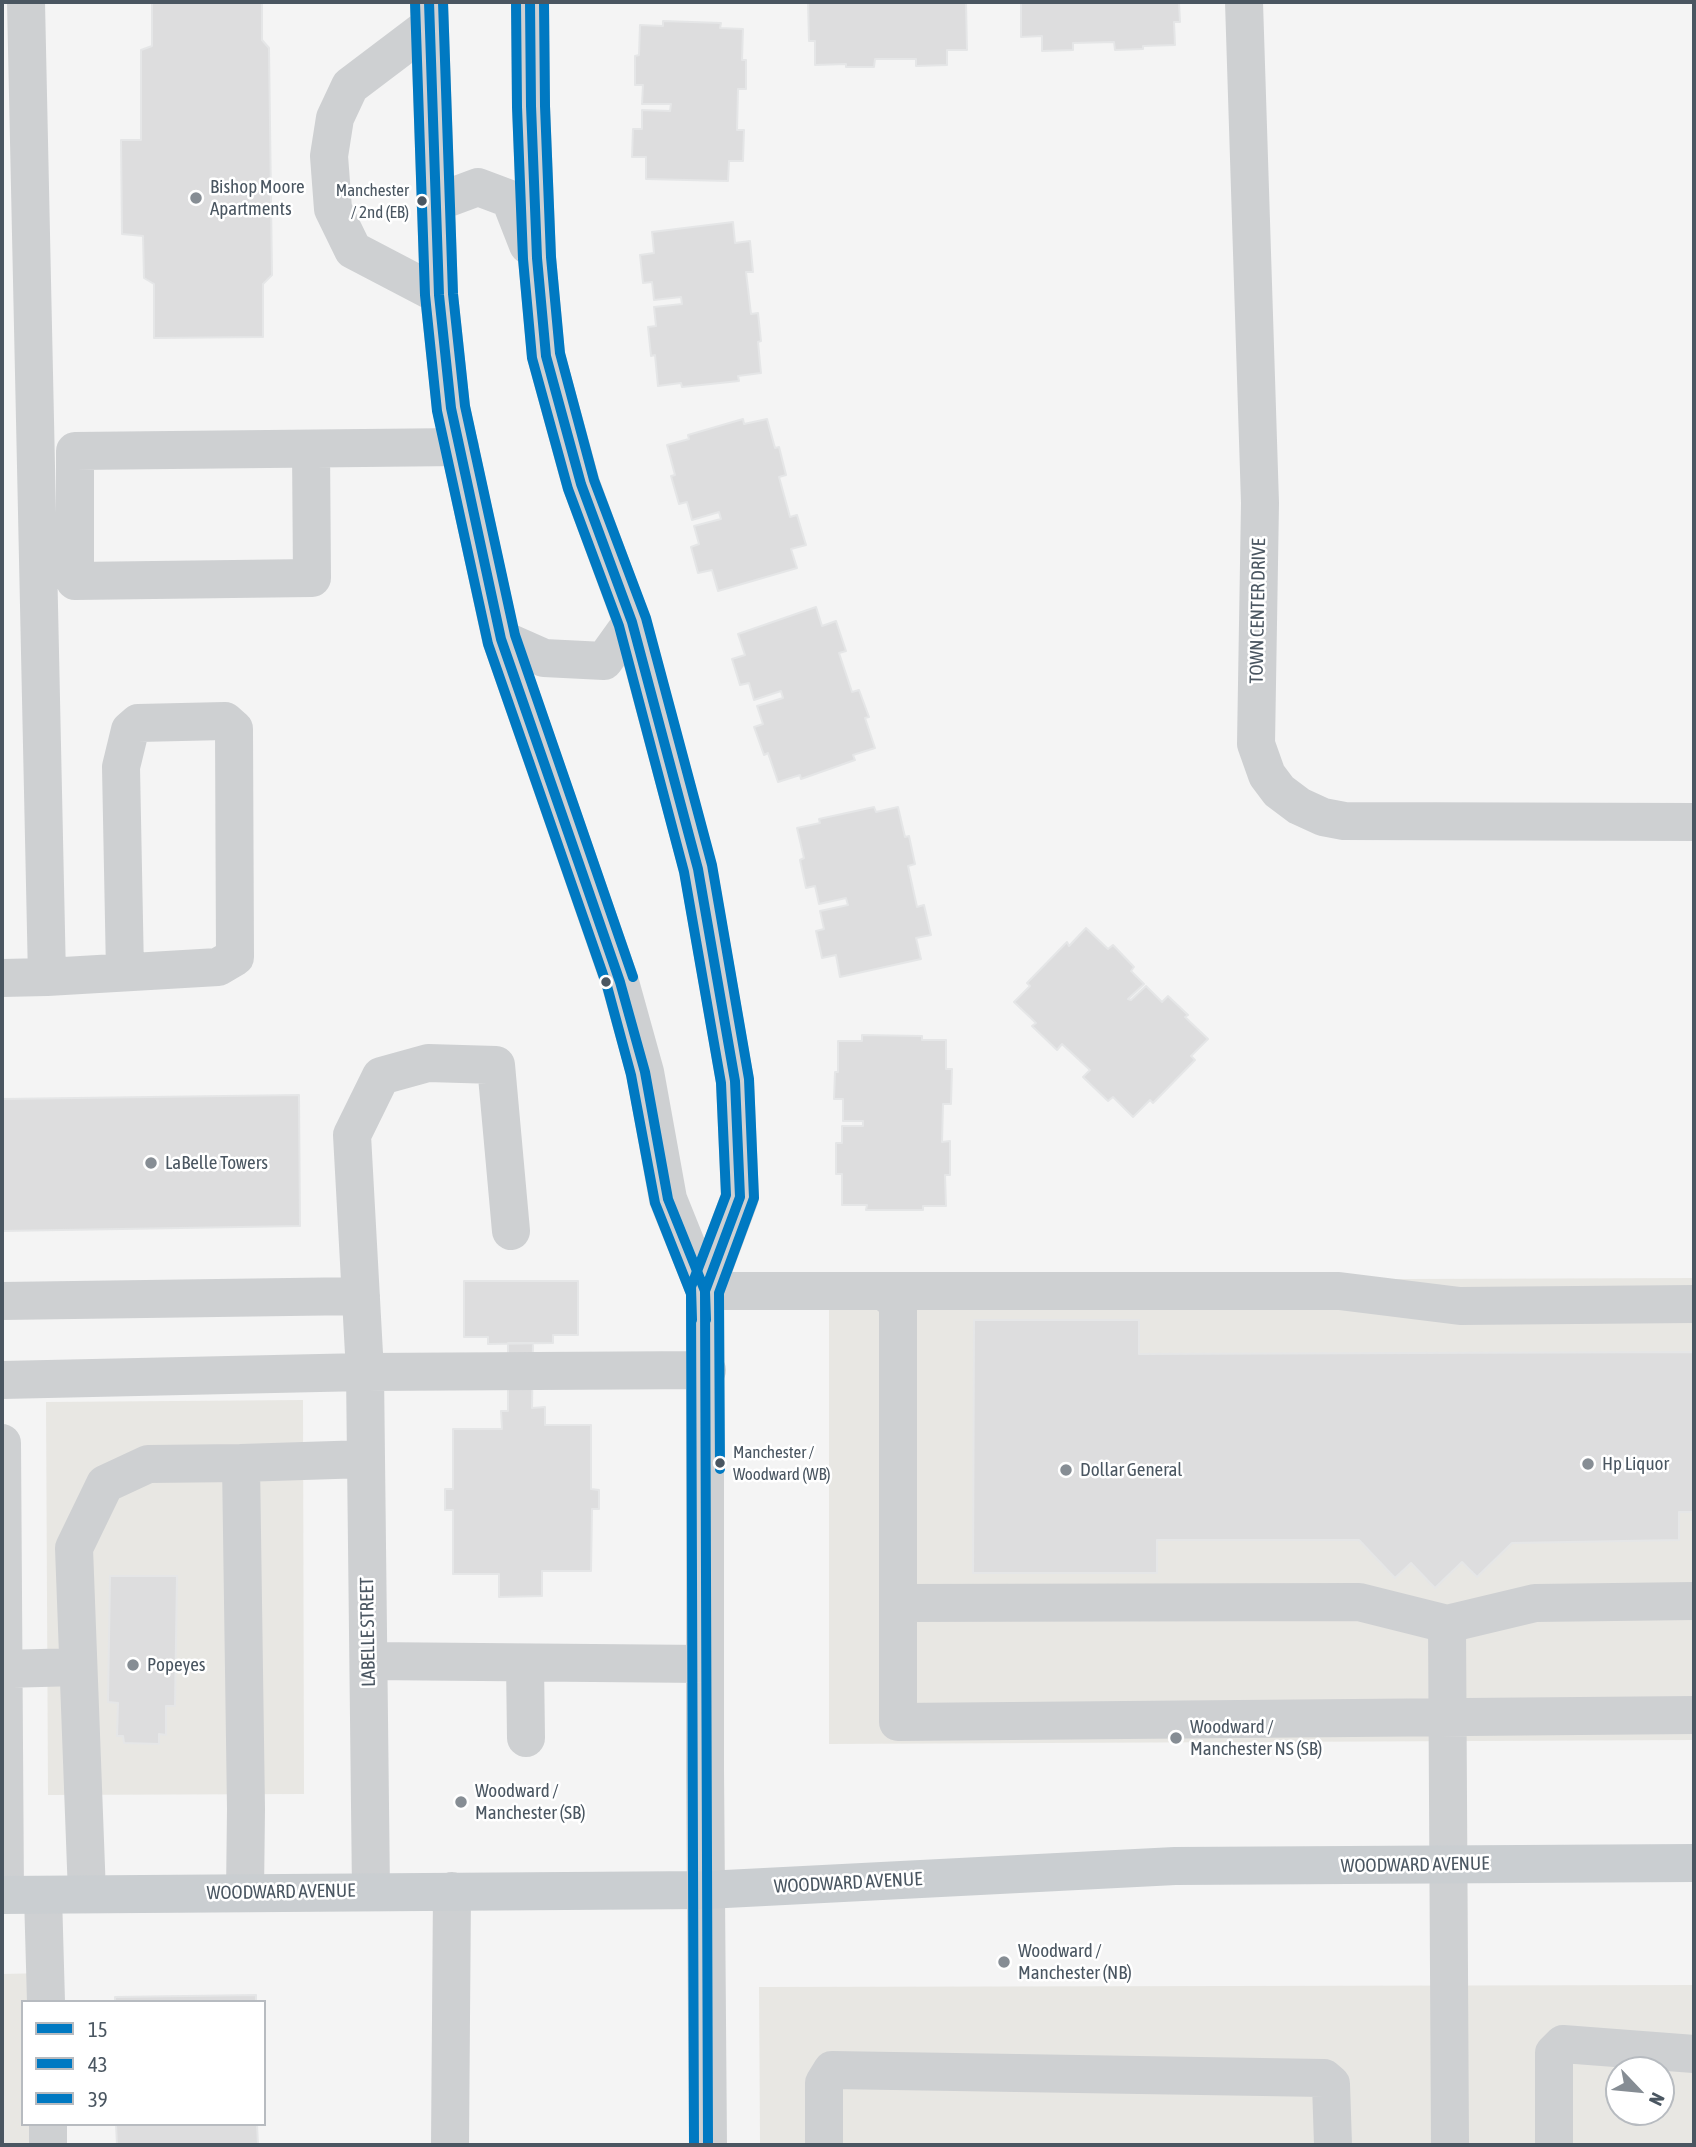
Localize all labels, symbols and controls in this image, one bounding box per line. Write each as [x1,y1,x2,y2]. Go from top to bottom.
place label: Bishop Moore Apartments [210,176,305,220]
place label: Manchester / 2nd (EB) [336,181,409,221]
marker: Bishop Moore Apartments [188,190,204,206]
marker: Manchester / 2nd (EB) [415,194,429,208]
street label: TOWN CENTER DRIVE [1245,538,1271,684]
unlabelled marker [599,975,613,989]
place label: LaBelle Towers [165,1152,268,1174]
marker: LaBelle Towers [143,1155,159,1171]
place label: Manchester / Woodward (WB) [733,1443,831,1483]
place label: Hp Liquor [1602,1453,1669,1475]
marker: Manchester / Woodward (WB) [713,1456,727,1470]
marker: Hp Liquor [1580,1456,1596,1472]
place label: Dollar General [1080,1459,1182,1481]
marker: Dollar General [1058,1462,1074,1478]
street label: LABELLE STREET [356,1577,380,1687]
place label: Popeyes [147,1654,205,1676]
marker: Popeyes [125,1657,141,1673]
place label: Woodward / Manchester NS (SB) [1190,1716,1322,1760]
marker: Woodward / Manchester NS (SB) [1168,1730,1184,1746]
place label: Woodward / Manchester (SB) [475,1780,586,1824]
marker: Woodward / Manchester (SB) [453,1794,469,1810]
street label: WOODWARD AVENUE [1341,1852,1489,1878]
street label: WOODWARD AVENUE [773,1868,923,1898]
street label: WOODWARD AVENUE [207,1879,355,1905]
place label: Woodward / Manchester (NB) [1018,1940,1132,1984]
marker: Woodward / Manchester (NB) [996,1954,1012,1970]
legend [21,2000,266,2126]
text: 15 [88,2017,108,2041]
text: 43 [88,2052,108,2076]
north arrow [1605,2056,1675,2126]
text: 39 [88,2087,108,2111]
text: N [1645,2089,1669,2109]

